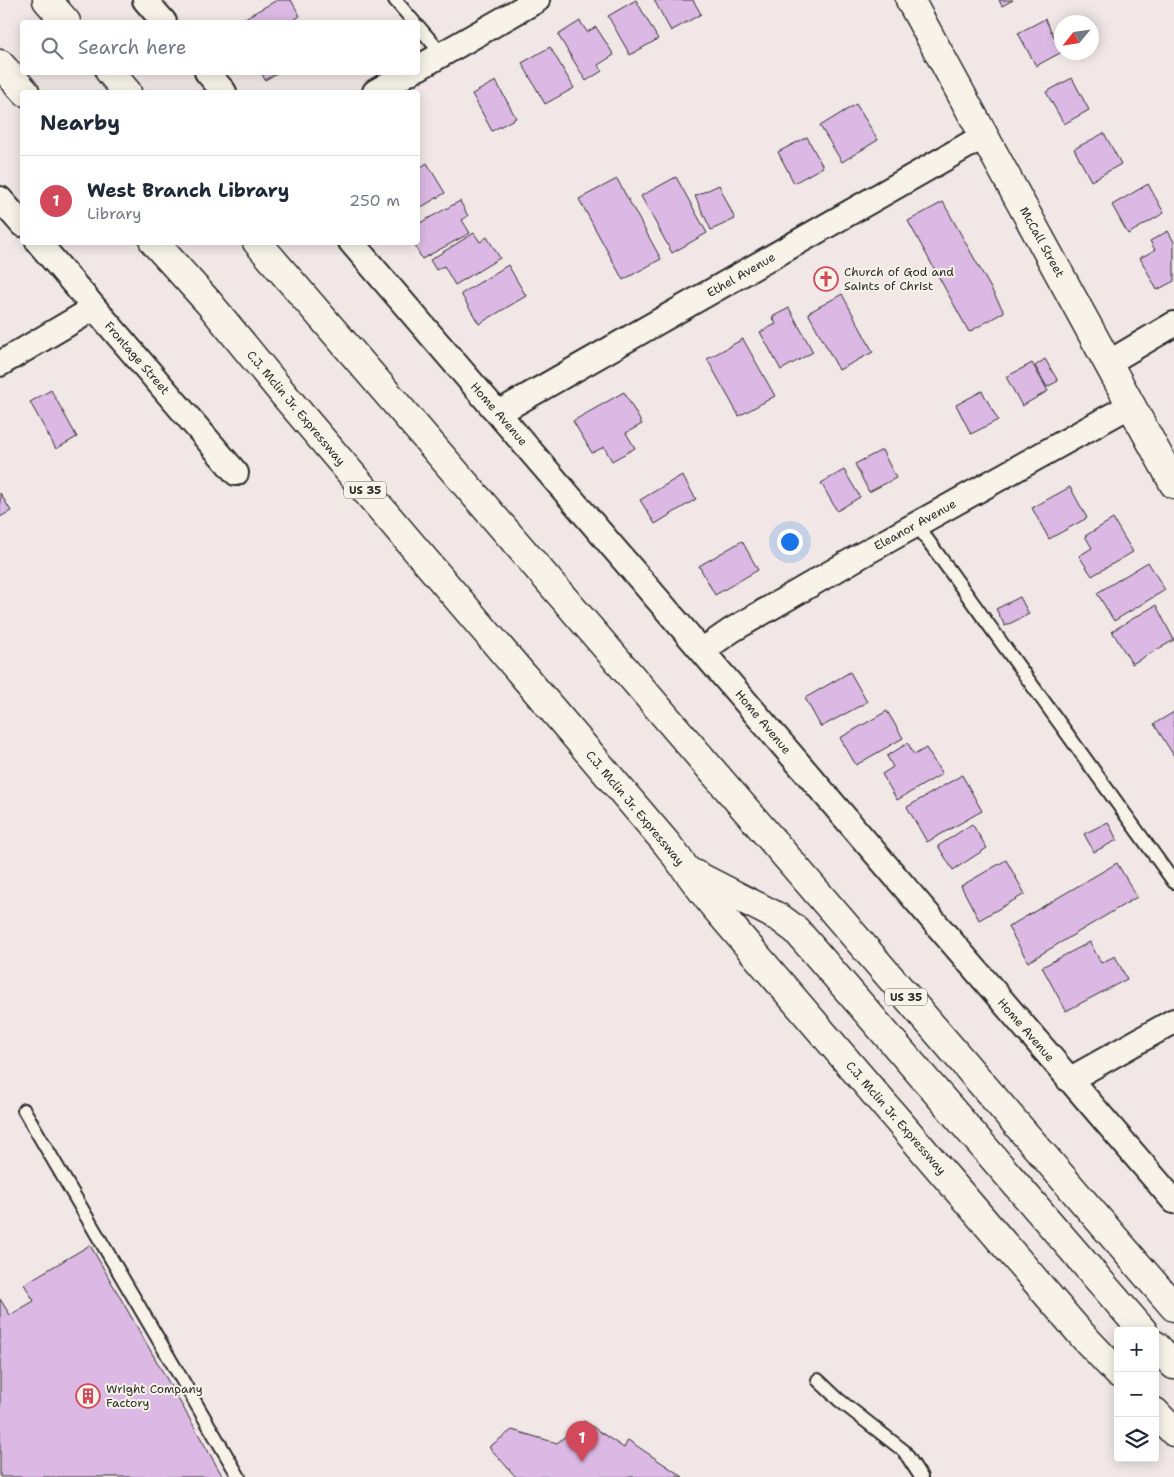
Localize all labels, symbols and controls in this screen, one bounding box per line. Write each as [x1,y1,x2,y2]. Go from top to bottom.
north arrow [1054,15,1099,60]
search box [20,20,420,75]
icon: search [38,34,66,62]
text: Search here [78,35,187,60]
text: Nearby [40,109,120,137]
text: West Branch Library [87,178,289,203]
text: 1 [52,190,60,211]
text: 250 m [349,190,400,211]
text: Library [87,203,142,224]
street label: McCall Street [1016,204,1068,280]
street label: Ethel Avenue [704,249,778,301]
place label: Church of God and Saints of Christ [844,264,954,294]
church icon: Church of God and Saints of Christ [813,266,839,292]
street label: Frontage Street [101,318,173,398]
street label: C.J. Mclin Jr. Expressway [243,347,349,469]
street label: Home Avenue [467,379,531,449]
road number: US 35 [344,482,386,498]
street label: Eleanor Avenue [871,496,959,554]
your location [777,529,803,555]
street label: Home Avenue [731,686,795,758]
street label: C.J. Mclin Jr. Expressway [582,747,688,869]
road number: US 35 [885,989,927,1006]
street label: Home Avenue [994,995,1058,1065]
street label: C.J. Mclin Jr. Expressway [842,1058,950,1178]
map controls [1114,1327,1159,1462]
button: + [1114,1327,1159,1372]
button: − [1114,1372,1159,1417]
place label: Wright Company Factory [106,1381,203,1411]
building icon: Wright Company Factory [75,1383,101,1409]
button: layers [1114,1417,1159,1462]
pin: 1 [566,1421,598,1462]

